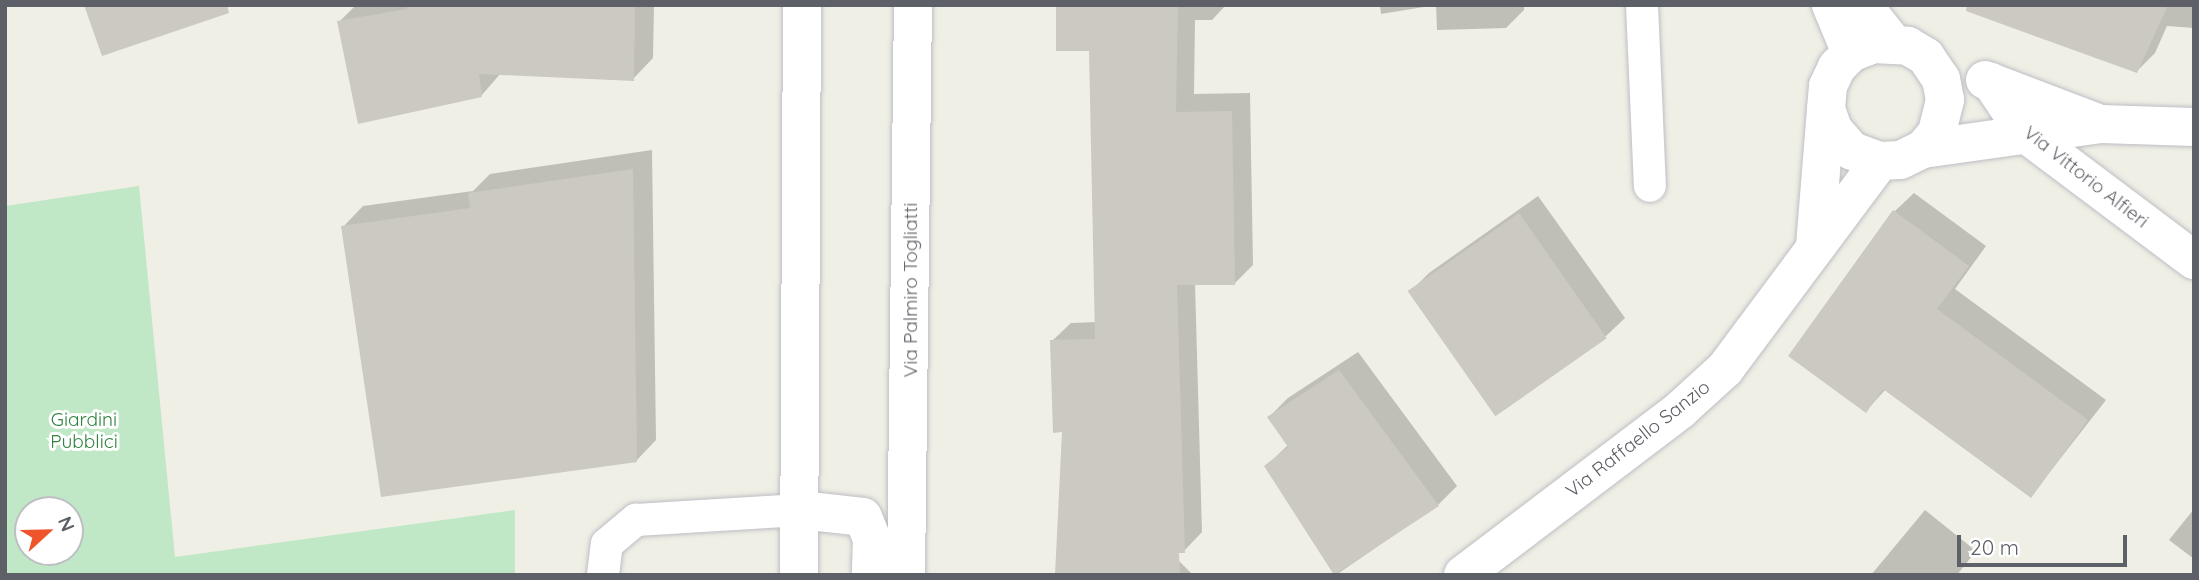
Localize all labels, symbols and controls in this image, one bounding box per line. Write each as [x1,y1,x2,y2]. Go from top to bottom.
street label: Via Vittorio Alfieri [2019,121,2153,233]
street label: Via Palmiro Togliatti [900,203,922,377]
street label: Via Raffaello Sanzio [1561,376,1715,502]
park label: Giardini Pubblici [50,409,118,453]
north arrow [14,496,84,566]
text: N [53,513,80,535]
scale bar [1961,520,2131,564]
text: 20 m [1970,534,2019,560]

